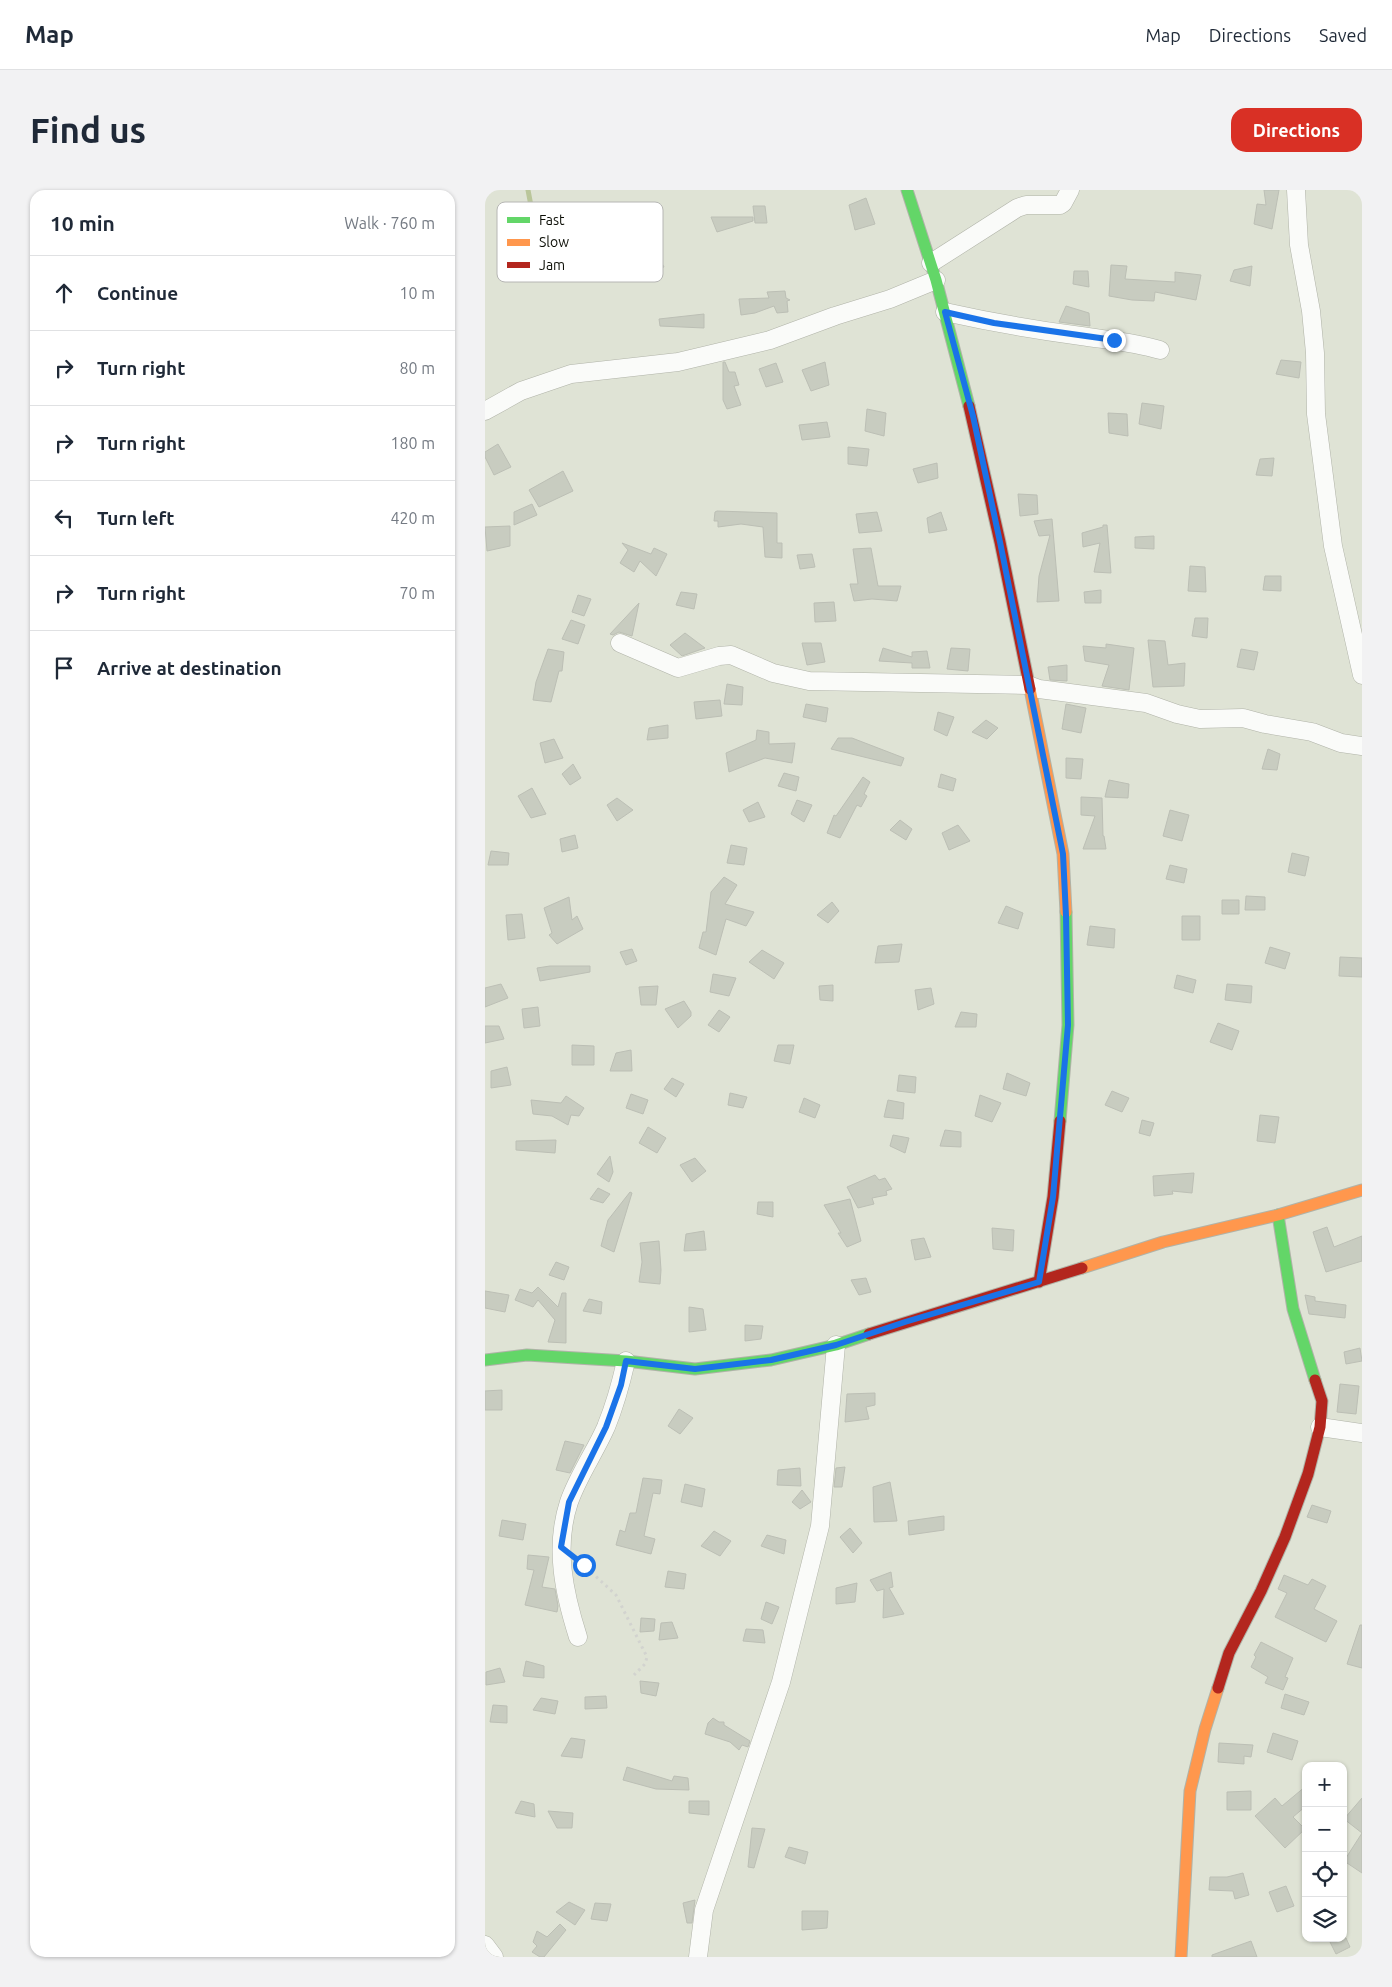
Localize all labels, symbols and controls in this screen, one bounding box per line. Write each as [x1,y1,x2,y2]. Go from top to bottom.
text: Map [25,21,74,48]
text: Map [1145,25,1181,45]
text: Directions [1209,25,1291,45]
text: Saved [1319,25,1367,45]
button: Directions [1231,108,1362,152]
text: Find us [30,110,146,150]
legend [497,202,663,282]
text: 10 min [50,211,115,235]
text: Fast [539,212,565,228]
text: Walk · 760 m [344,214,435,232]
text: Slow [539,234,569,250]
text: Jam [539,257,565,273]
icon: ahead [50,279,78,307]
text: Continue [97,282,178,304]
text: 10 m [399,284,435,302]
route end [1103,329,1126,352]
icon: right [50,354,78,382]
text: Turn right [97,357,185,379]
text: 80 m [399,359,435,377]
icon: right [50,429,78,457]
text: Turn right [97,432,185,454]
text: 180 m [390,434,435,452]
icon: left [50,504,78,532]
text: Turn left [97,507,175,529]
text: 420 m [390,509,435,527]
icon: right [50,579,78,607]
text: Turn right [97,582,185,604]
text: 70 m [399,584,435,602]
icon: arrive [50,654,78,682]
text: Arrive at destination [97,657,282,679]
route start [573,1554,596,1577]
map controls [1302,1762,1347,1942]
button: + [1302,1762,1347,1807]
button: − [1302,1807,1347,1852]
button: locate [1302,1852,1347,1897]
button: layers [1302,1897,1347,1942]

